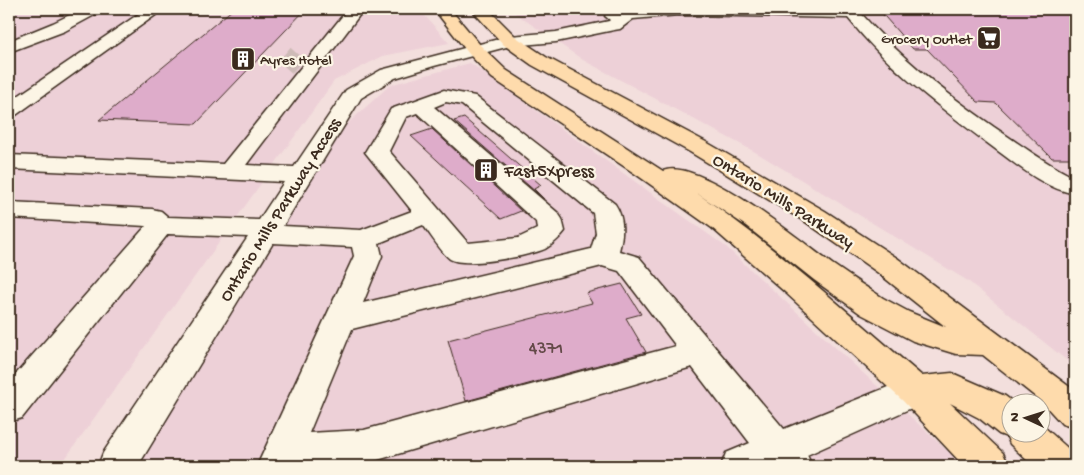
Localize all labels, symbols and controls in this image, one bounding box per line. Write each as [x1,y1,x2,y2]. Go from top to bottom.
supermarket icon: Grocery Outlet [976,25,1002,51]
place label: Grocery Outlet [881,31,974,49]
building icon: Ayres Hotel [230,46,256,72]
place label: Ayres Hotel [260,52,332,70]
street label: Ontario Mills Parkway Access [216,113,347,306]
street label: Ontario Mills Parkway [708,150,857,254]
building icon: Fast5Xpress [473,157,499,183]
place label: Fast5Xpress [503,162,595,183]
house number: 4371 [529,339,563,360]
north arrow [1002,392,1052,442]
text: N [1007,412,1024,422]

